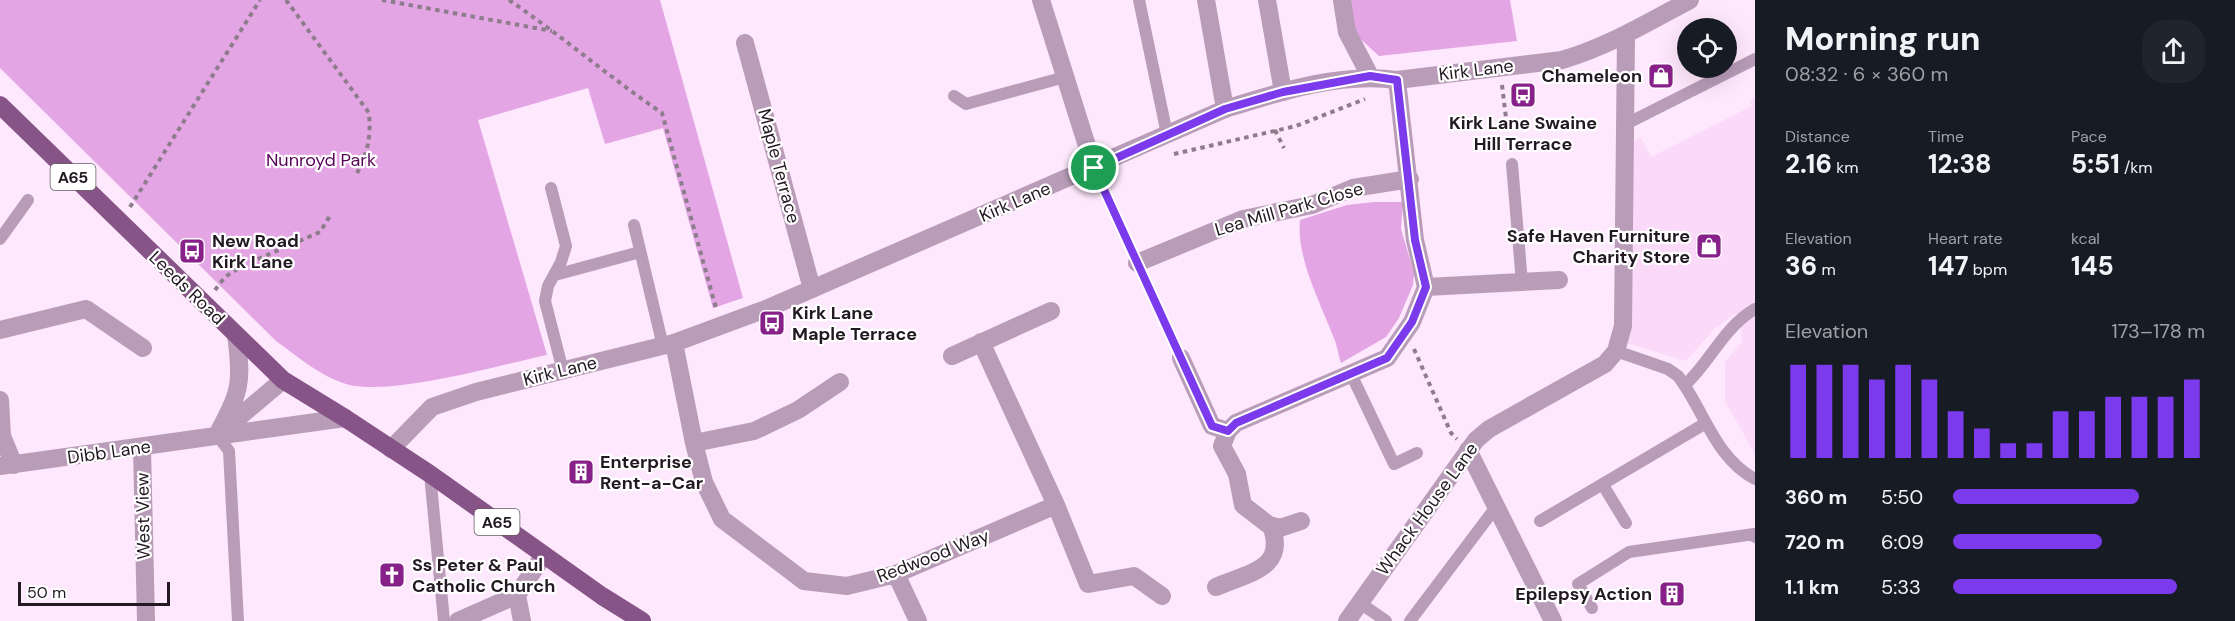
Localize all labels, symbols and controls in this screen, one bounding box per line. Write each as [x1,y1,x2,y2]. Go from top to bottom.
text: Morning run [1785,17,1980,60]
map controls [1677,18,1737,78]
button: locate [1677,18,1737,78]
button: share [2142,20,2205,83]
street label: Kirk Lane [1437,54,1515,86]
shop icon: Chameleon [1646,61,1676,91]
text: 08:32 · 6 × 360 m [1785,61,1948,87]
place label: Chameleon [1542,64,1642,88]
bus stop icon: Kirk Lane Swaine Hill Terrace [1508,80,1538,110]
street label: Maple Terrace [752,106,806,226]
place label: Kirk Lane Swaine Hill Terrace [1449,111,1597,156]
text: Distance [1785,126,1850,147]
text: Time [1928,126,1964,147]
text: Pace [2071,126,2107,147]
pin [1068,142,1119,193]
text: 2.16 [1785,147,1832,181]
text: 12:38 [1928,147,1992,181]
text: 5:51 [2071,147,2120,181]
park label: Nunroyd Park [266,148,376,172]
icon: arrive [1077,151,1110,184]
text: km [1832,157,1859,178]
text: /km [2120,157,2153,178]
road number: A65 [50,164,96,190]
street label: Kirk Lane [976,176,1054,228]
street label: Lea Mill Park Close [1212,176,1366,242]
place label: Safe Haven Furniture Charity Store [1507,224,1690,269]
text: Elevation [1785,228,1852,249]
text: Heart rate [1928,228,2003,249]
text: kcal [2071,228,2100,249]
place label: New Road Kirk Lane [212,229,299,274]
shop icon: Safe Haven Furniture Charity Store [1694,231,1724,261]
bus stop icon: New Road Kirk Lane [177,236,207,266]
street label: Leeds Road [144,246,230,330]
text: 36 [1785,249,1817,283]
text: 147 [1928,249,1969,283]
text: 145 [2071,249,2114,283]
text: m [1817,259,1836,280]
text: bpm [1969,259,2007,280]
place label: Kirk Lane Maple Terrace [792,301,917,346]
bus stop icon: Kirk Lane Maple Terrace [757,308,787,338]
text: Elevation [1785,318,1868,344]
text: 173–178 m [2112,318,2205,344]
street label: Kirk Lane [521,350,599,392]
street label: Dibb Lane [66,434,152,470]
street label: Whack House Lane [1371,438,1483,580]
place label: Enterprise Rent-a-Car [600,450,703,495]
building icon: Enterprise Rent-a-Car [566,457,596,487]
street label: West View [130,472,156,560]
text: 360 m [1785,484,1847,510]
text: 5:50 [1881,484,1923,510]
road number: A65 [474,509,520,535]
street label: Redwood Way [873,524,993,588]
text: 720 m [1785,529,1845,555]
text: 6:09 [1881,529,1924,555]
place label: Ss Peter & Paul Catholic Church [412,553,555,598]
church icon: Ss Peter & Paul Catholic Church [377,560,407,590]
text: 1.1 km [1785,574,1839,600]
text: 5:33 [1881,574,1921,600]
scale bar [18,579,170,606]
building icon: Epilepsy Action [1657,579,1687,609]
text: 50 m [27,582,66,603]
place label: Epilepsy Action [1515,582,1652,606]

